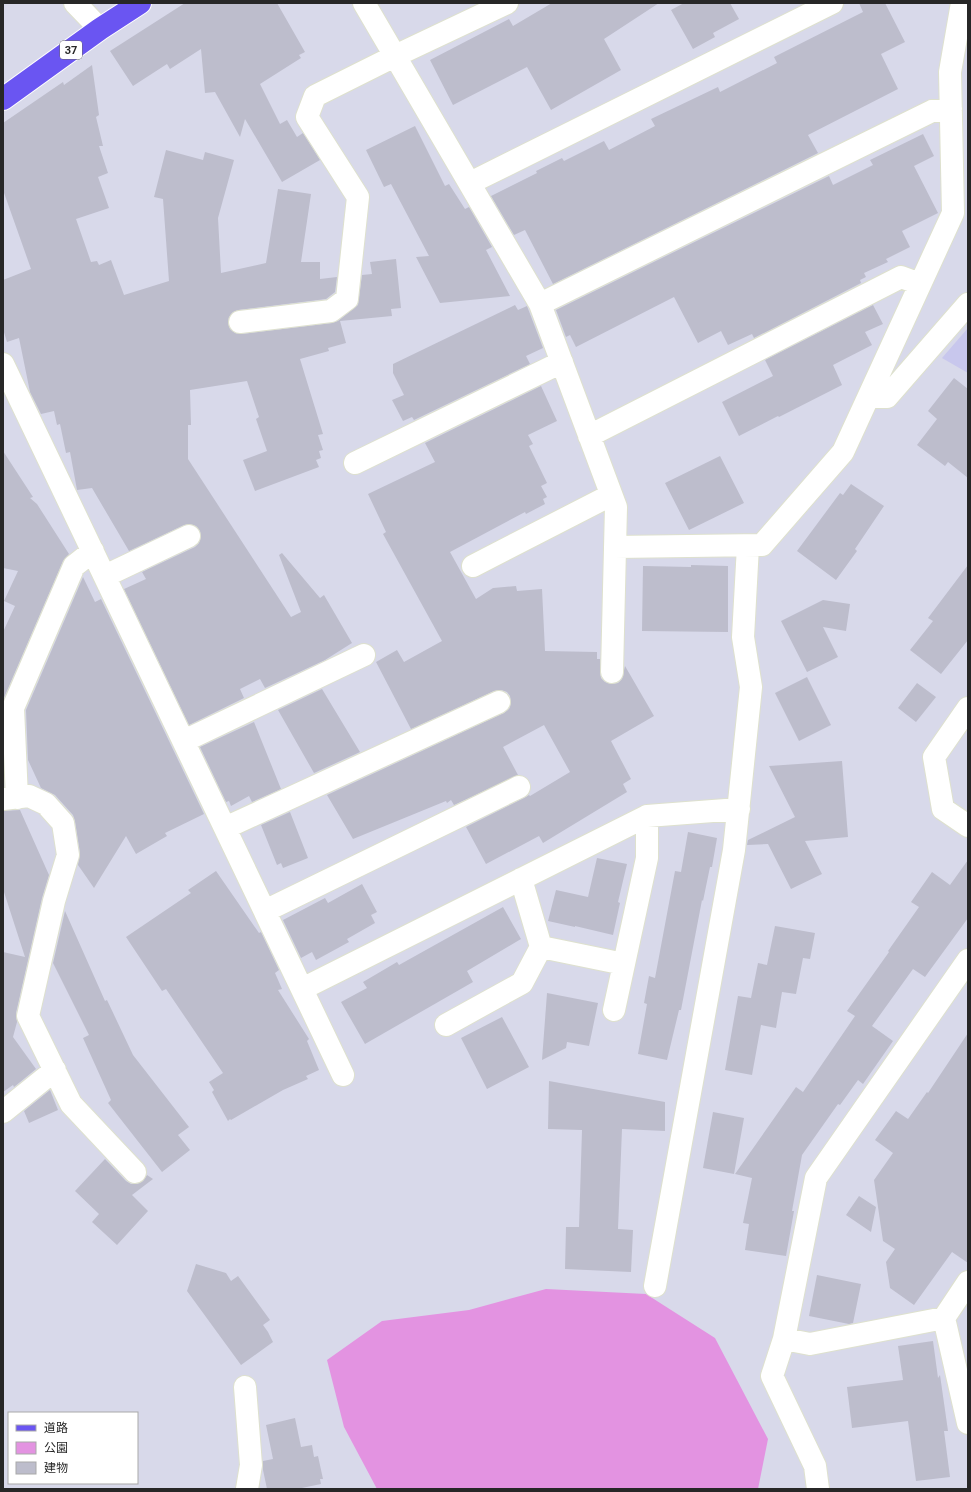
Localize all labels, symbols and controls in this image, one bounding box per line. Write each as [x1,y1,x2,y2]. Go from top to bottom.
road number: 37 [60,41,82,59]
legend [8,1412,138,1484]
text: 道路 [44,1421,68,1435]
text: 公園 [44,1441,68,1455]
text: 建物 [44,1461,68,1475]

